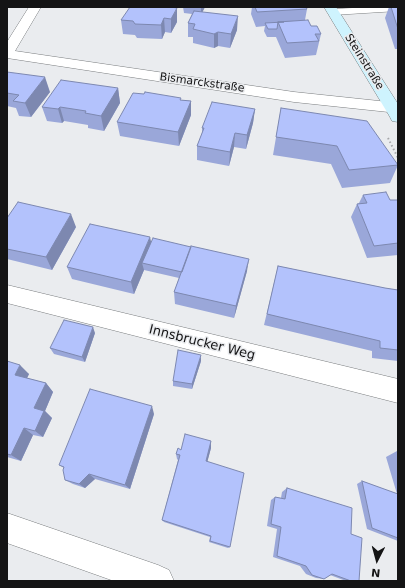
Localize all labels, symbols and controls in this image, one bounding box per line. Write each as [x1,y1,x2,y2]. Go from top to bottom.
street label: Steinstraße [342,32,386,92]
street label: Bismarckstraße [159,71,245,95]
street label: Innsbrucker Weg [147,322,257,364]
north arrow [357,540,397,580]
text: N [370,565,381,579]

